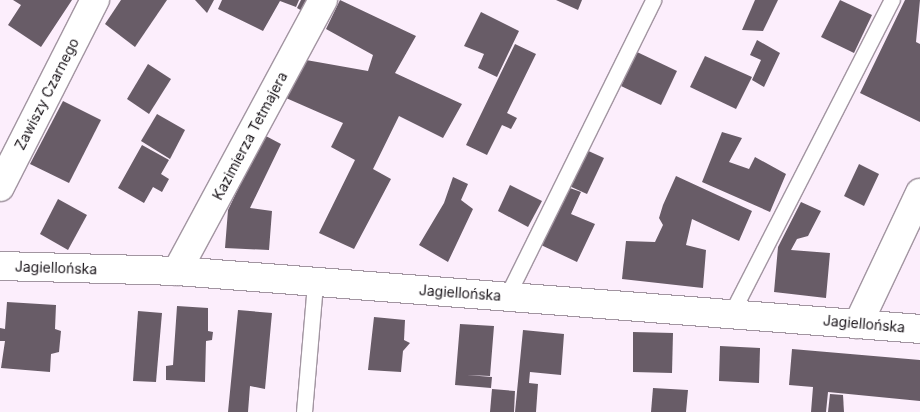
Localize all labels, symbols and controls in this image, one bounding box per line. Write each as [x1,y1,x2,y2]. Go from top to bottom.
street label: Zawiszy Czarnego [12,35,82,153]
street label: Kazimierza Tetmajera [209,69,291,203]
street label: Jagiellońska [15,258,97,278]
street label: Jagiellońska [418,282,502,304]
street label: Jagiellońska [822,312,906,336]

